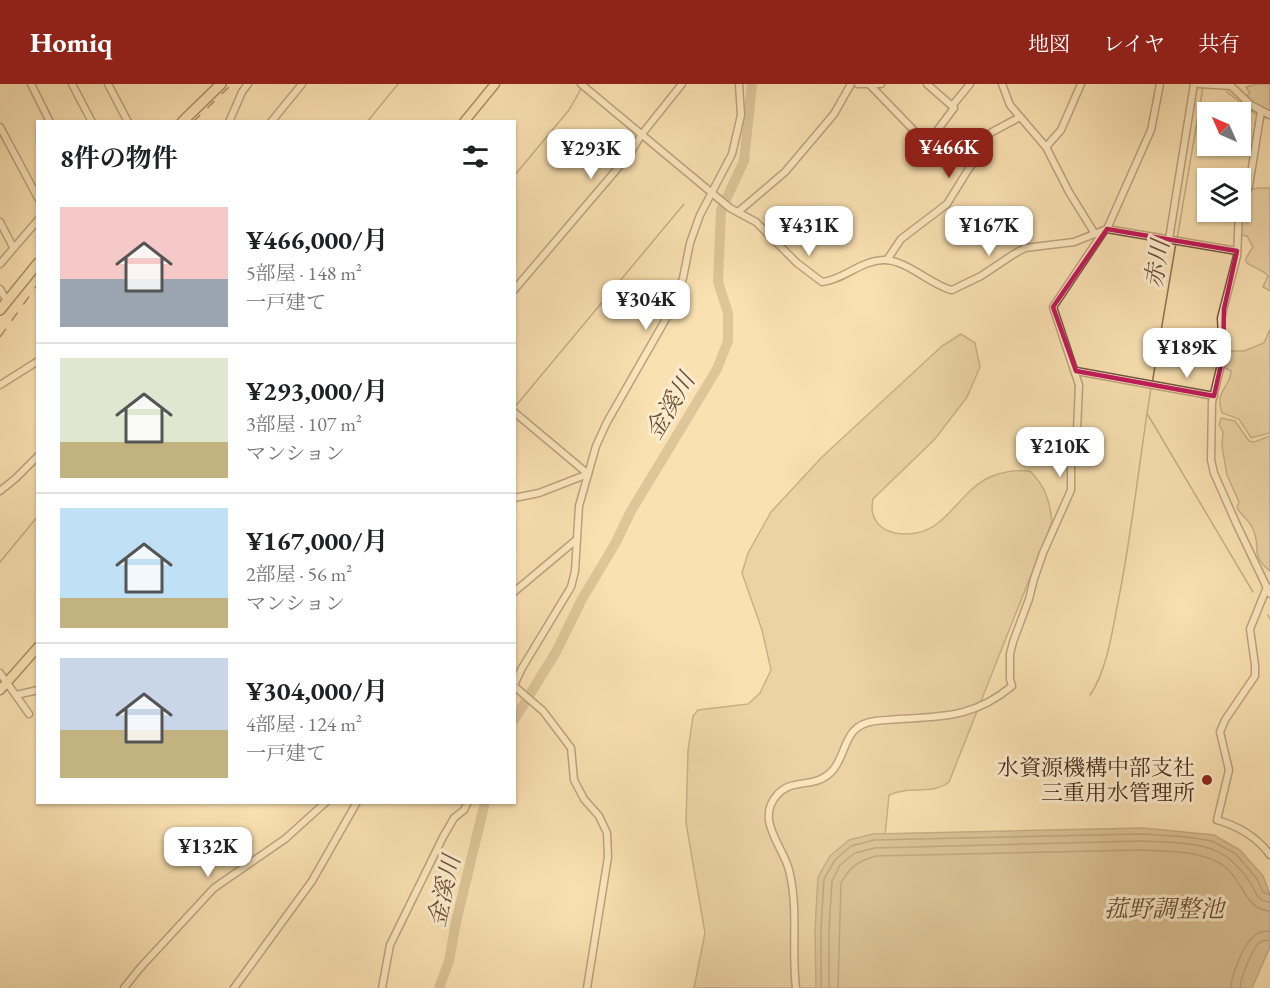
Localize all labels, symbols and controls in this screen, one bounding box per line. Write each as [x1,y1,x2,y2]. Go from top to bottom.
text: Homiq [30,24,112,60]
text: 地図 [1028,30,1070,57]
text: レイヤ [1103,30,1165,57]
text: 共有 [1198,30,1240,57]
north arrow [1197,102,1251,156]
map controls [1197,102,1251,222]
pin: ¥466K [907,128,991,179]
pin: ¥293K [549,129,633,180]
text: ¥466K [919,134,979,160]
text: ¥293K [561,135,621,161]
icon: filters [459,140,492,173]
text: 8件の物件 [60,141,178,175]
button: layers [1197,168,1251,222]
pin: ¥431K [767,206,851,257]
pin: ¥167K [947,206,1031,257]
text: ¥431K [779,212,839,238]
text: ¥167K [959,212,1019,238]
text: ¥466,000/月 [246,223,388,257]
icon: home [108,231,180,303]
water label: 赤川 [1137,235,1176,290]
text: 5部屋 · 148 m² [246,260,362,286]
pin: ¥304K [604,280,688,331]
text: ¥304K [616,286,676,312]
text: 一戸建て [246,289,326,315]
pin: ¥189K [1145,328,1229,379]
text: ¥189K [1157,334,1217,360]
water label: 金溪川 [638,364,703,445]
text: ¥293,000/月 [246,374,388,408]
icon: home [108,382,180,454]
text: 3部屋 · 107 m² [246,411,362,437]
pin: ¥210K [1018,427,1102,478]
text: ¥210K [1030,433,1090,459]
text: マンション [246,440,345,466]
text: ¥167,000/月 [246,524,388,558]
icon: home [108,532,180,604]
text: 2部屋 · 56 m² [246,561,352,587]
text: マンション [246,590,345,616]
text: ¥304,000/月 [246,674,388,708]
icon: home [108,682,180,754]
text: 4部屋 · 124 m² [246,711,362,737]
text: 一戸建て [246,740,326,766]
place label: 水資源機構中部支社 三重用水管理所 [997,753,1195,807]
marker: 水資源機構中部支社 三重用水管理所 [1200,773,1214,787]
pin: ¥132K [166,827,250,878]
text: ¥132K [178,833,238,859]
water label: 金溪川 [420,849,467,929]
water label: 菰野調整池 [1104,893,1227,924]

